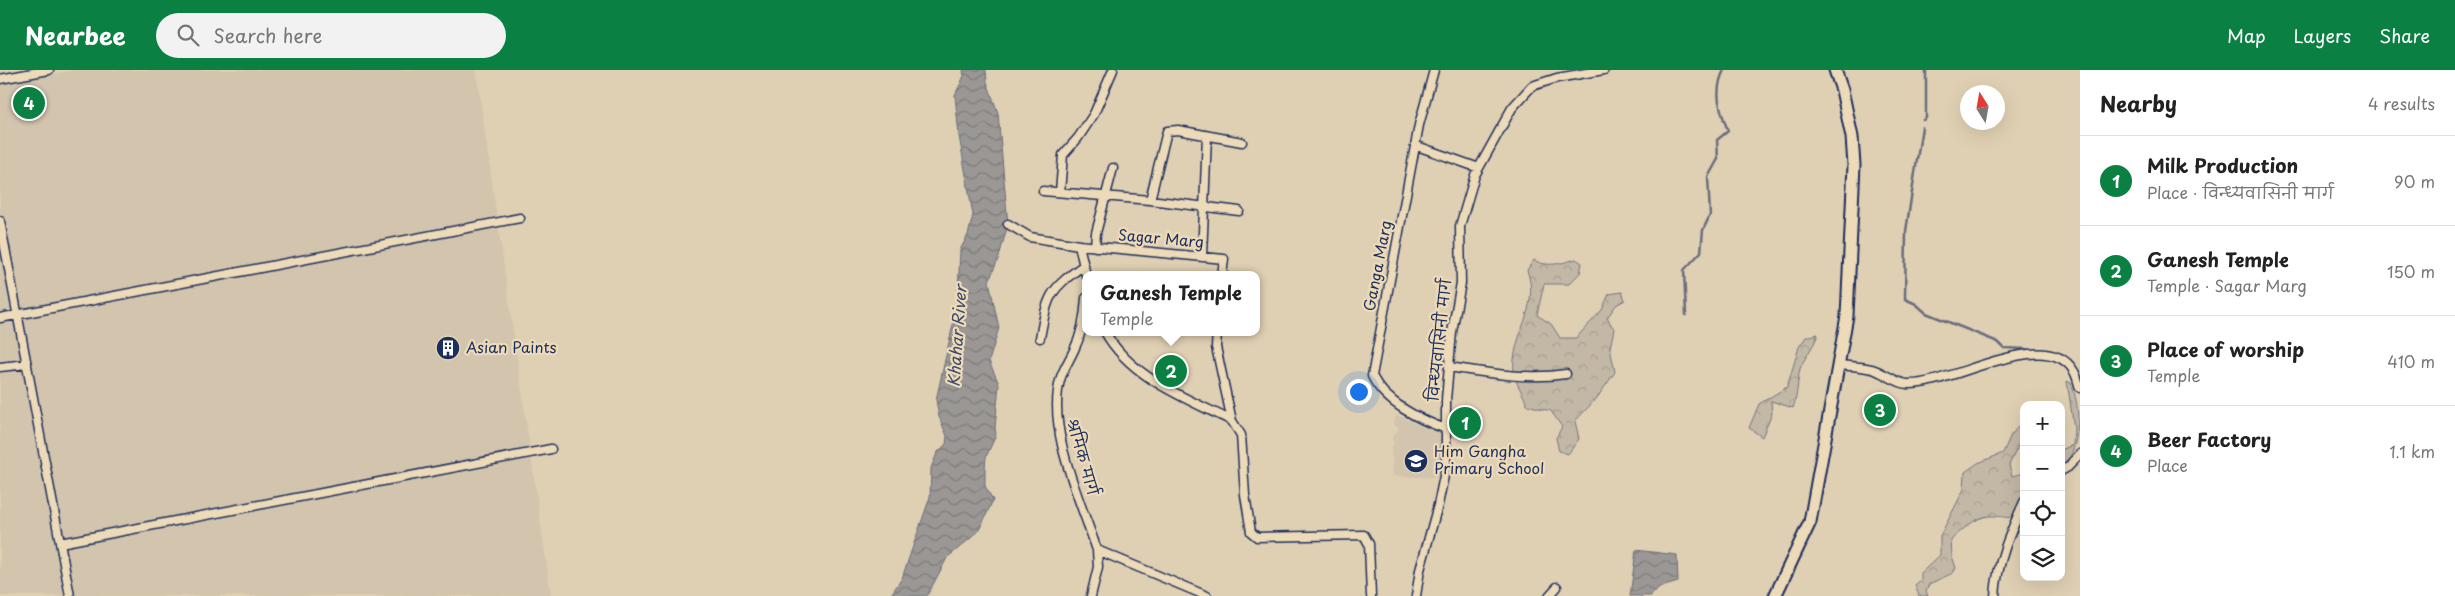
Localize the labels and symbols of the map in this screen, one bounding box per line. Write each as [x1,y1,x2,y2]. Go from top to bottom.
pin: 4 [13,84,45,122]
north arrow [1960,85,2005,130]
street label: Ganga Marg [1356,218,1397,313]
street label: Sagar Marg [1117,222,1205,253]
street label: विन्ध्यवासिनी मार्ग [1421,277,1456,403]
water label: Khahar River [940,282,972,387]
building icon: Asian Paints [435,335,461,361]
place label: Asian Paints [466,335,557,358]
pin: 2 [1155,352,1187,390]
your location [1346,379,1372,405]
pin: 3 [1864,391,1896,429]
pin: 1 [1449,404,1481,442]
street label: श्रमिक मार्ग [1062,415,1106,498]
place label: Him Gangha Primary School [1434,439,1544,479]
school or university icon: Him Gangha Primary School [1403,448,1429,474]

